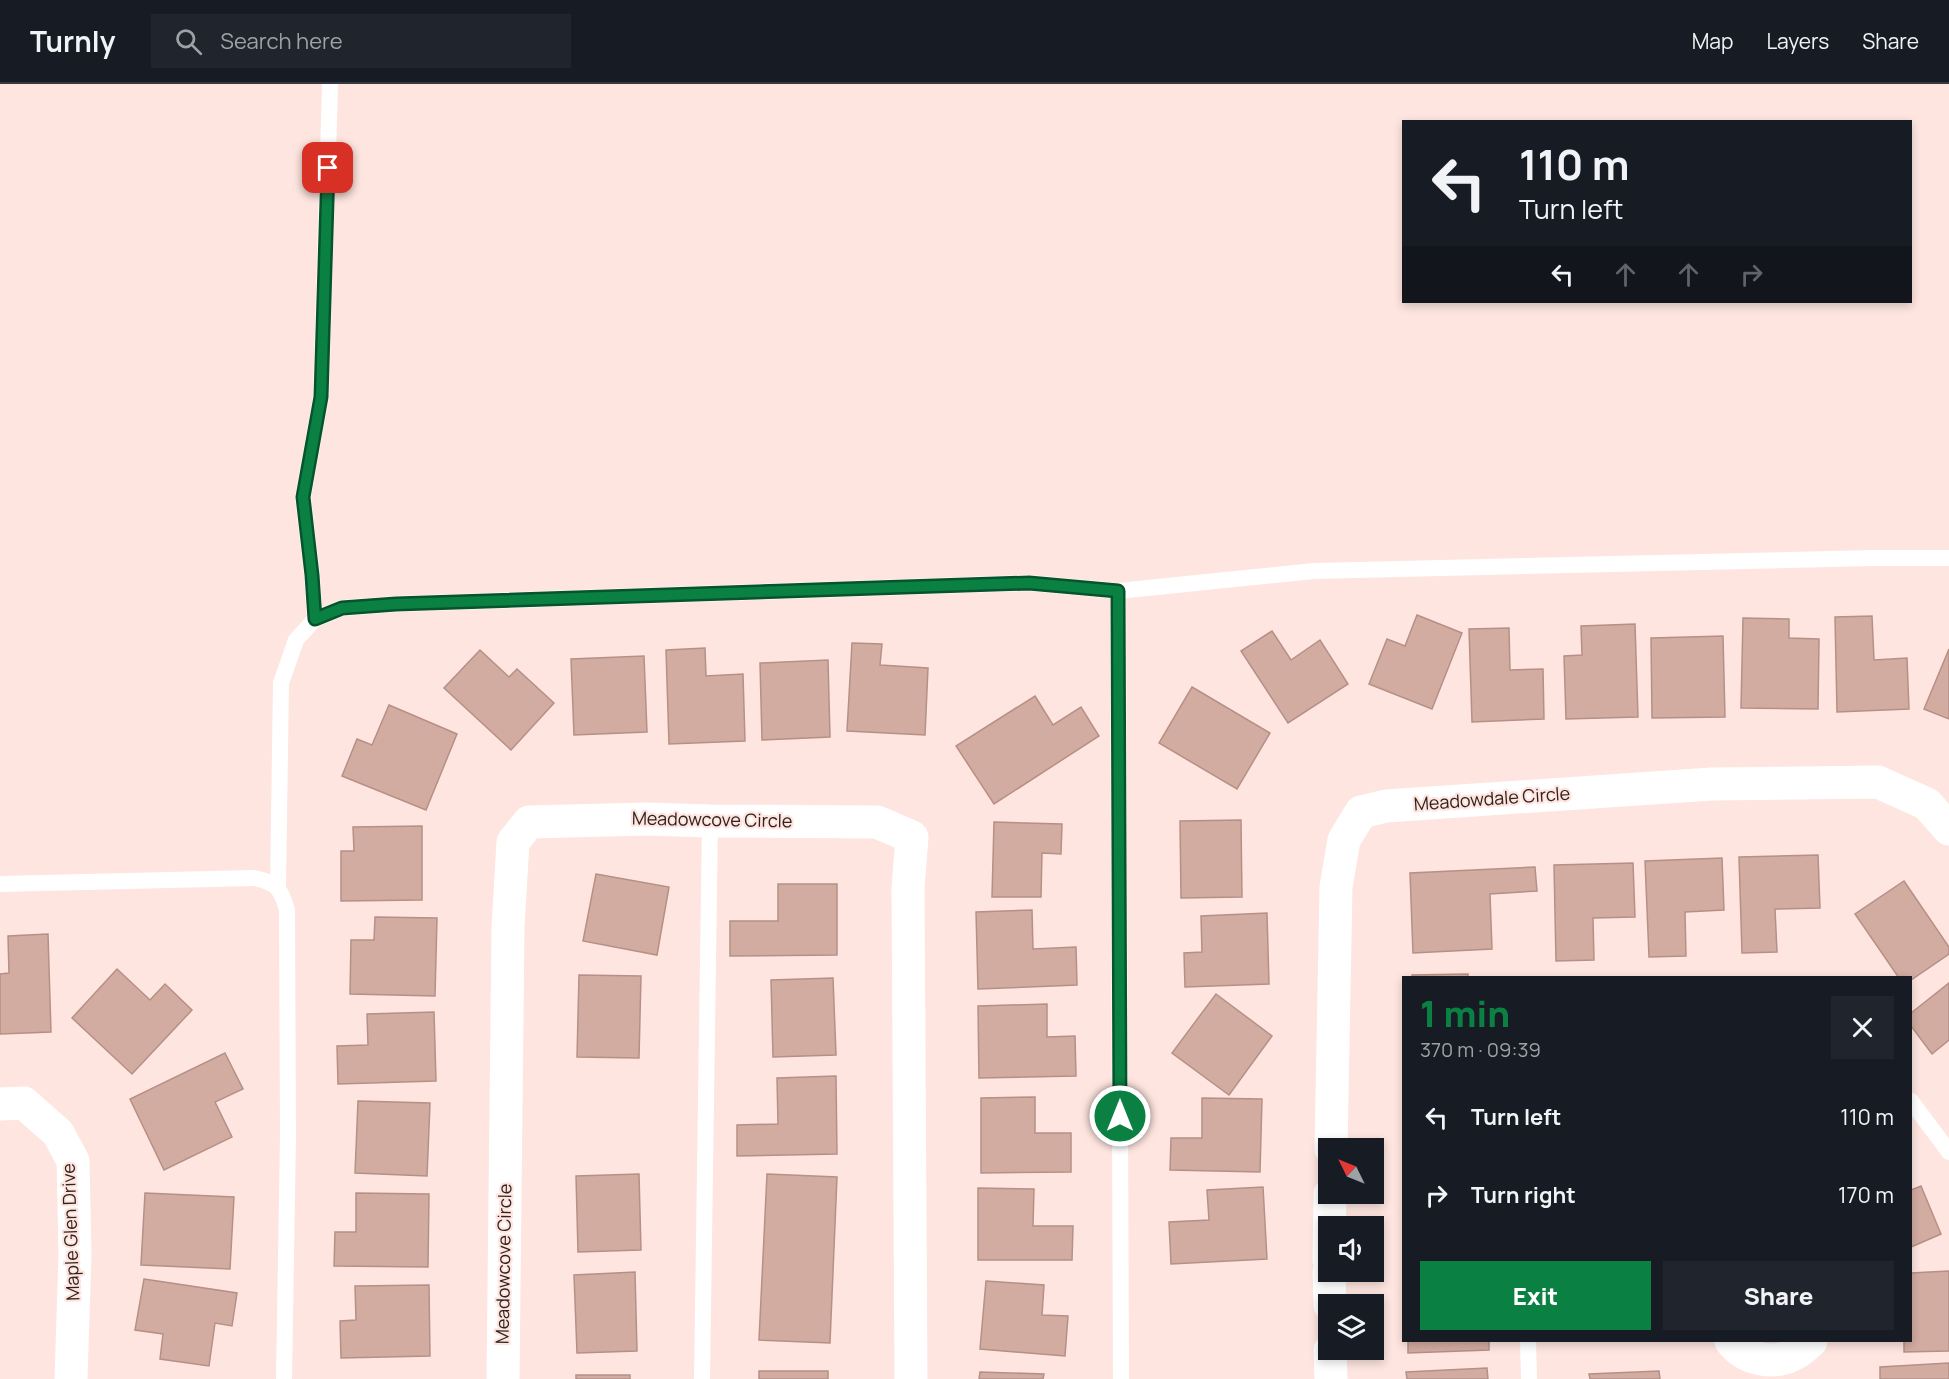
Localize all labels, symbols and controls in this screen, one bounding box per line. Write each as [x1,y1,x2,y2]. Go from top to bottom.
search box [151,14,571,68]
text: Turnly [30,22,115,60]
icon: search [172,25,205,58]
text: Search here [220,26,343,56]
text: Map [1692,27,1733,55]
text: Layers [1766,27,1829,55]
text: Share [1862,27,1919,55]
text: 110 m [1519,135,1630,193]
pin [302,142,353,193]
icon: left [1420,144,1498,222]
icon: arrive [311,151,344,184]
text: Turn left [1519,190,1623,227]
icon: left [1546,258,1579,291]
icon: ahead [1609,258,1642,291]
icon: ahead [1672,258,1705,291]
icon: right [1735,258,1768,291]
street label: Meadowdale Circle [1413,781,1571,815]
street label: Meadowcove Circle [632,806,793,832]
text: 1 min [1420,989,1510,1038]
button: close [1831,996,1894,1059]
text: 370 m · 09:39 [1420,1036,1541,1063]
position arrow [1088,1084,1152,1148]
icon: left [1420,1101,1453,1134]
text: Turn left [1471,1102,1561,1132]
text: 110 m [1840,1102,1894,1132]
north arrow [1318,1138,1384,1204]
map controls [1318,1138,1384,1360]
street label: Maple Glen Drive [56,1163,84,1301]
icon: right [1420,1179,1453,1212]
text: Turn right [1471,1180,1576,1210]
text: 170 m [1838,1180,1894,1210]
street label: Meadowcove Circle [490,1183,516,1344]
button: sound [1318,1216,1384,1282]
button: Exit [1420,1261,1651,1330]
button: Share [1663,1261,1894,1330]
button: layers [1318,1294,1384,1360]

